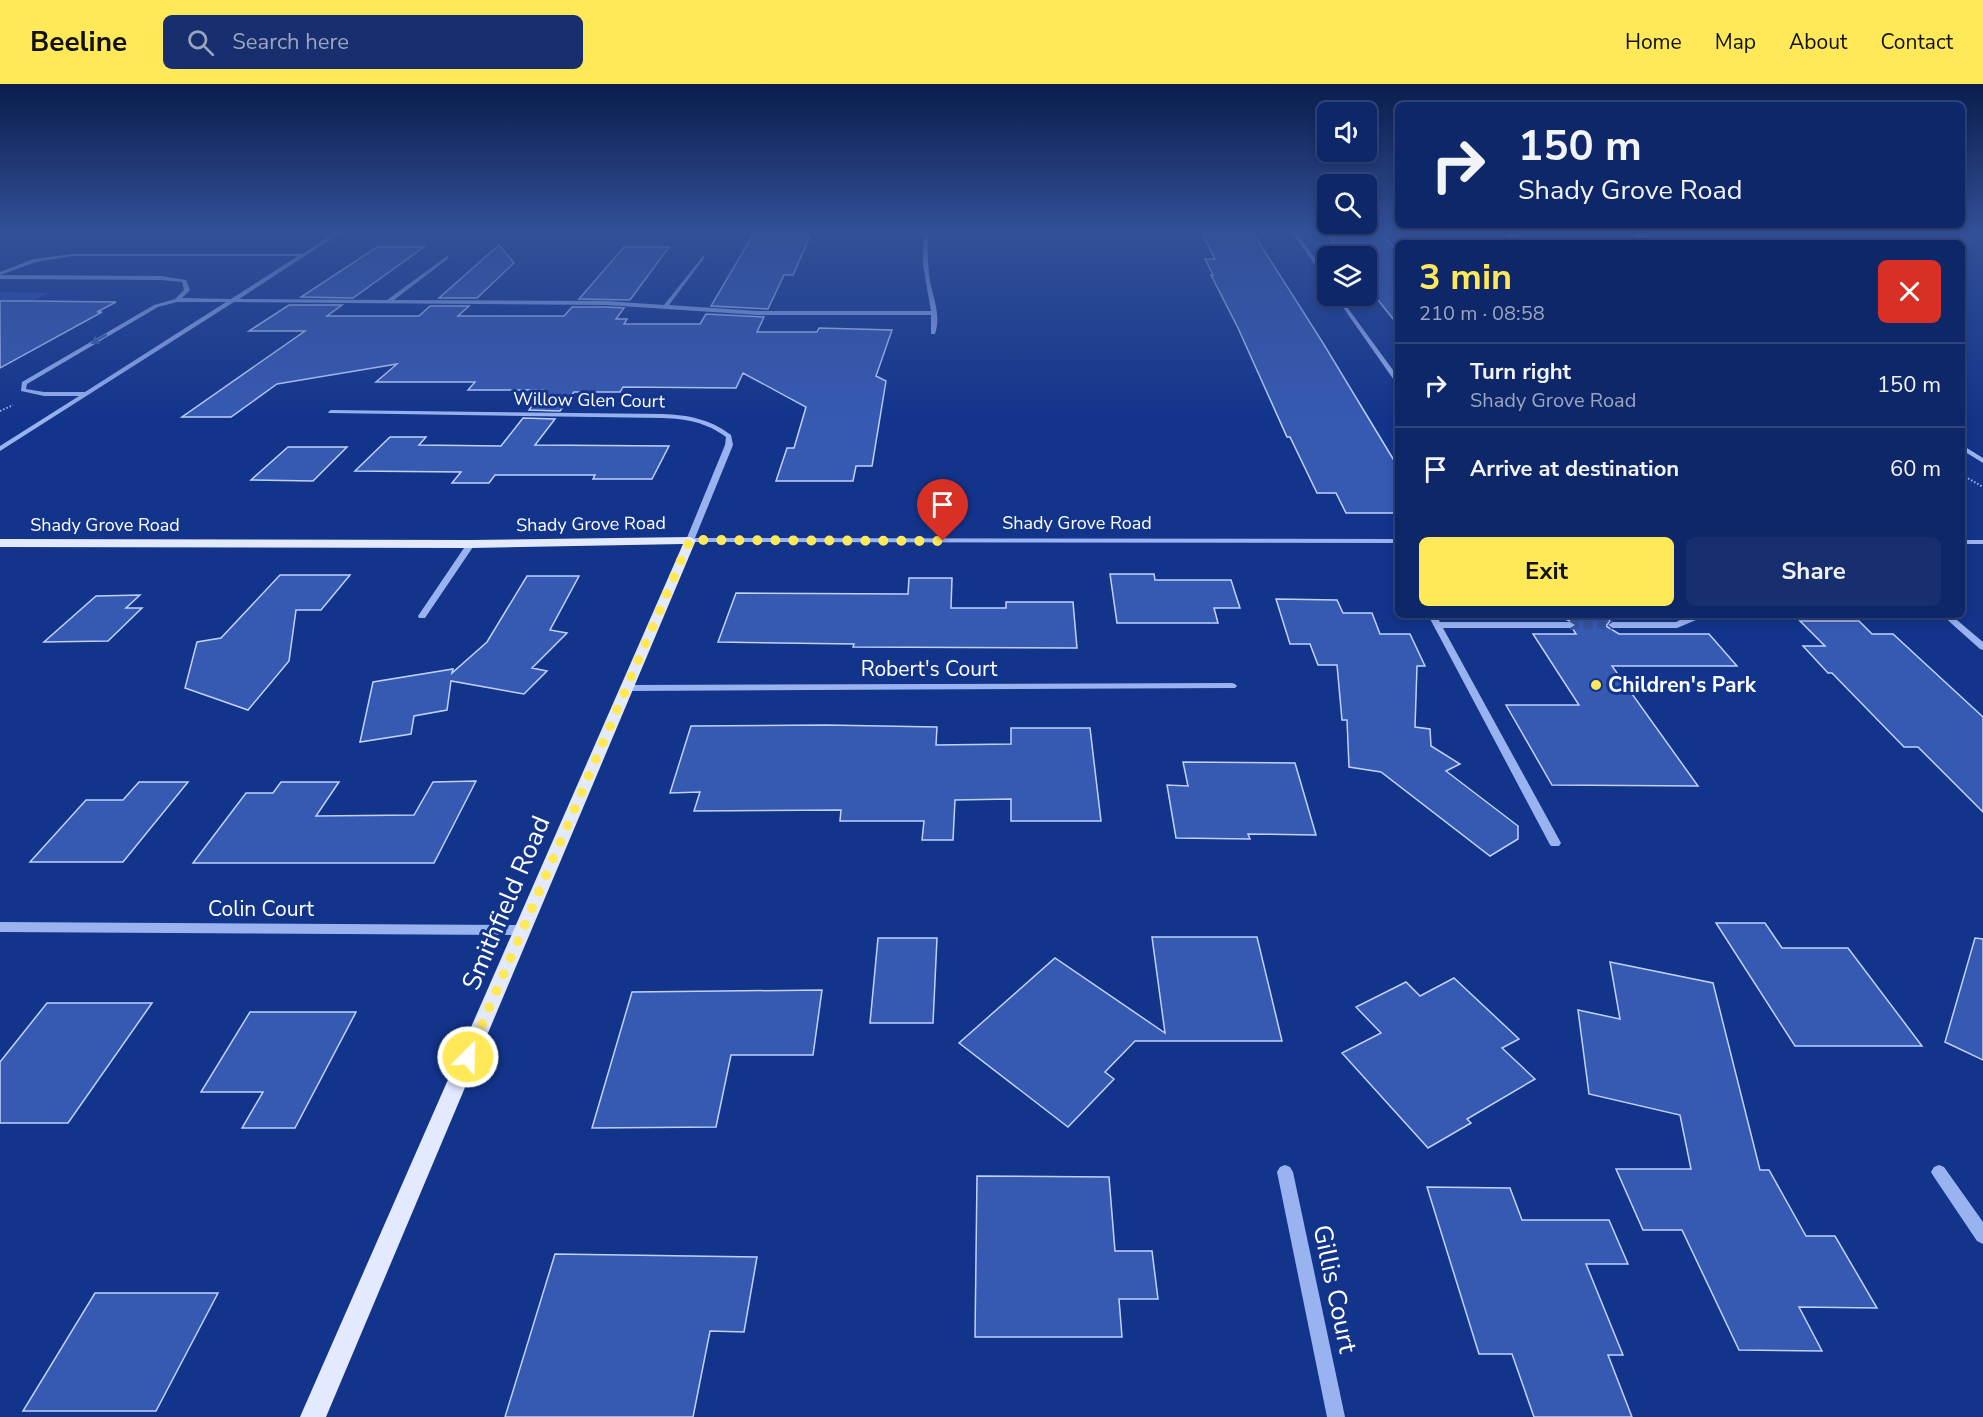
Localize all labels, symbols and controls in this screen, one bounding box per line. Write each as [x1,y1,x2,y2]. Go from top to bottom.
search box [163,15,583,69]
text: Beeline [30,23,127,61]
icon: search [184,26,217,59]
text: Search here [232,27,349,57]
text: Home [1625,28,1682,56]
text: Map [1715,28,1756,56]
text: About [1789,28,1847,56]
text: Contact [1880,28,1953,56]
map controls [1317,102,1377,306]
button: sound [1317,102,1377,162]
text: 150 m [1518,118,1642,175]
icon: right [1419,126,1497,204]
text: Shady Grove Road [1518,172,1743,209]
button: search [1317,174,1377,234]
button: layers [1317,246,1377,306]
text: 3 min [1419,253,1512,302]
button: close [1878,260,1941,323]
text: 210 m · 08:58 [1419,300,1545,327]
one-way arrow [91,333,108,343]
text: Turn right [1470,357,1571,387]
icon: right [1419,369,1452,402]
text: 150 m [1877,370,1941,400]
street label: Willow Glen Court [513,387,666,413]
text: Shady Grove Road [1470,387,1636,414]
icon: arrive [1419,453,1452,486]
text: Arrive at destination [1470,454,1679,484]
text: 60 m [1890,454,1941,484]
pin [917,479,968,541]
icon: arrive [926,488,959,521]
street label: Shady Grove Road [516,511,666,537]
street label: Shady Grove Road [1002,511,1152,535]
street label: Shady Grove Road [30,513,180,537]
button: Exit [1419,537,1674,606]
button: Share [1686,537,1941,606]
street label: Robert's Court [861,655,998,683]
place label: Children's Park [1608,671,1757,699]
marker: Children's Park [1589,678,1603,692]
street label: Smithfield Road [453,810,559,996]
street label: Colin Court [208,895,315,923]
position arrow [436,1025,500,1089]
street label: Gillis Court [1304,1222,1366,1357]

